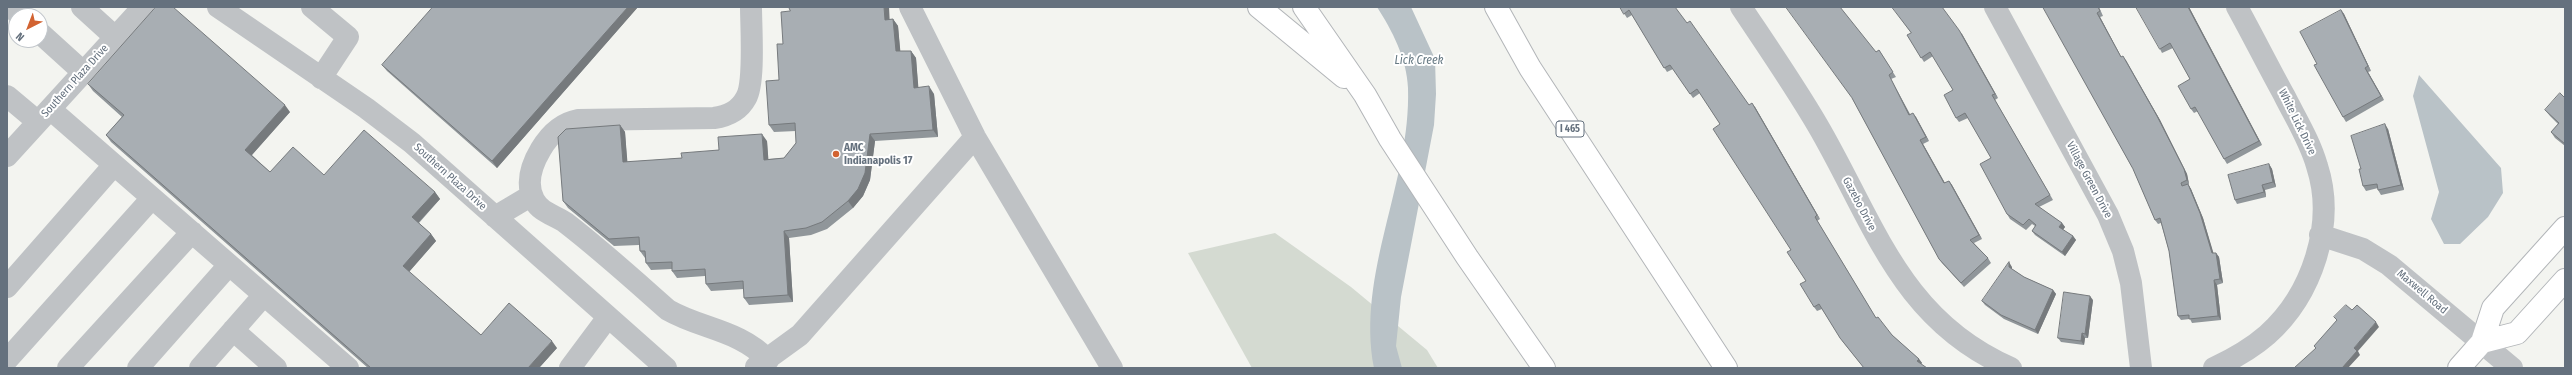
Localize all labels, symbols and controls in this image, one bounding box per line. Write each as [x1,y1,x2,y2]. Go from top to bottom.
north arrow [8,8,48,48]
text: N [14,30,27,44]
street label: Southern Plaza Drive [39,42,111,120]
water label: Lick Creek [1394,54,1444,68]
street label: White Lick Drive [2275,87,2319,157]
road number: I 465 [1556,121,1584,137]
street label: Village Green Drive [2063,139,2115,221]
street label: Southern Plaza Drive [411,141,489,213]
place label: AMC Indianapolis 17 [844,141,912,167]
marker: AMC Indianapolis 17 [831,149,841,159]
street label: Gazebo Drive [1839,175,1879,233]
street label: Maxwell Road [2394,267,2450,317]

